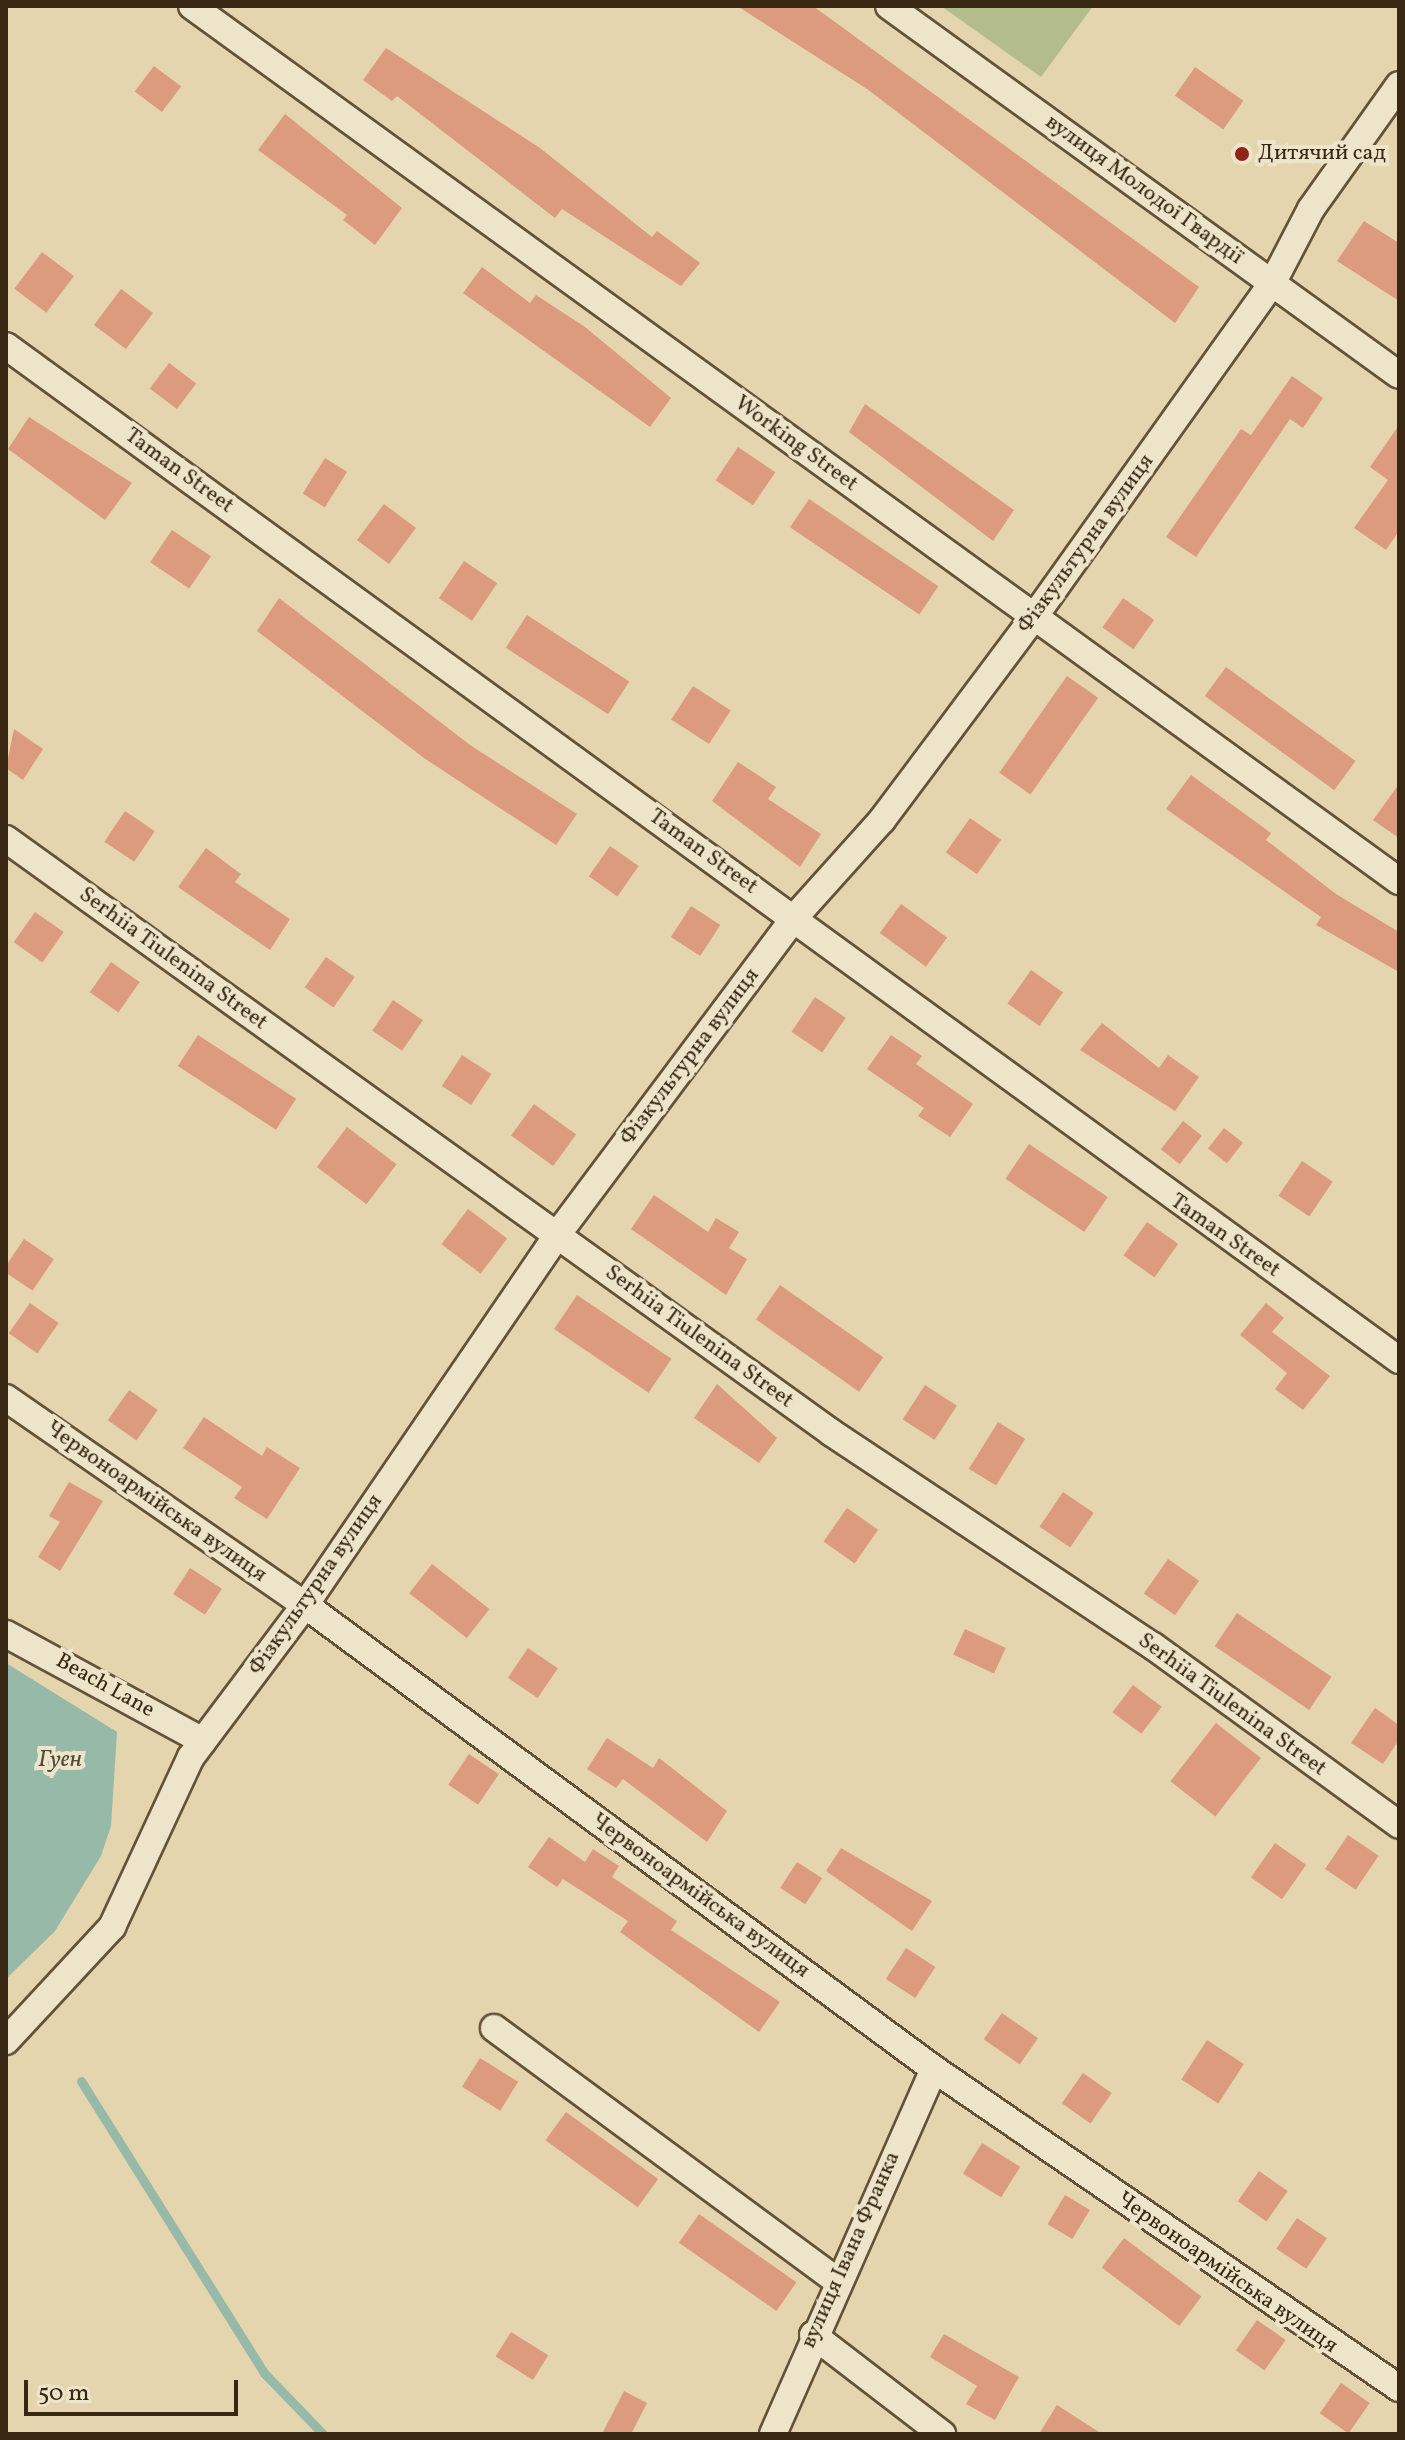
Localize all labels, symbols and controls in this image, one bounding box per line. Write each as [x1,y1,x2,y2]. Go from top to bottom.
street label: вулиця Молодої Гвардії [1040,109,1248,271]
place label: Дитячий сад [1258,141,1386,167]
marker: Дитячий сад [1233,145,1251,163]
street label: Working Street [729,390,863,498]
street label: Taman Street [119,423,239,519]
street label: Фізкультурна вулиця [1012,449,1160,639]
street label: Taman Street [643,804,763,900]
street label: Serhiia Tiulenina Street [73,882,273,1036]
street label: Фізкультурна вулиця [615,963,765,1151]
street label: Taman Street [1165,1188,1285,1284]
street label: Serhiia Tiulenina Street [599,1260,799,1414]
street label: Червоноармійська вулиця [40,1416,272,1588]
street label: Фізкультурна вулиця [243,1489,389,1681]
street label: Serhiia Tiulenina Street [1132,1628,1332,1782]
street label: Beach Lane [51,1648,159,1724]
water label: Гуен [38,1747,82,1775]
street label: Червоноармійська вулиця [586,1808,814,1984]
street label: вулиця Івана Франка [796,2148,906,2352]
street label: Червоноармійська вулиця [1111,2187,1343,2359]
scale bar [28,2364,242,2414]
text: 50 m [38,2377,90,2411]

